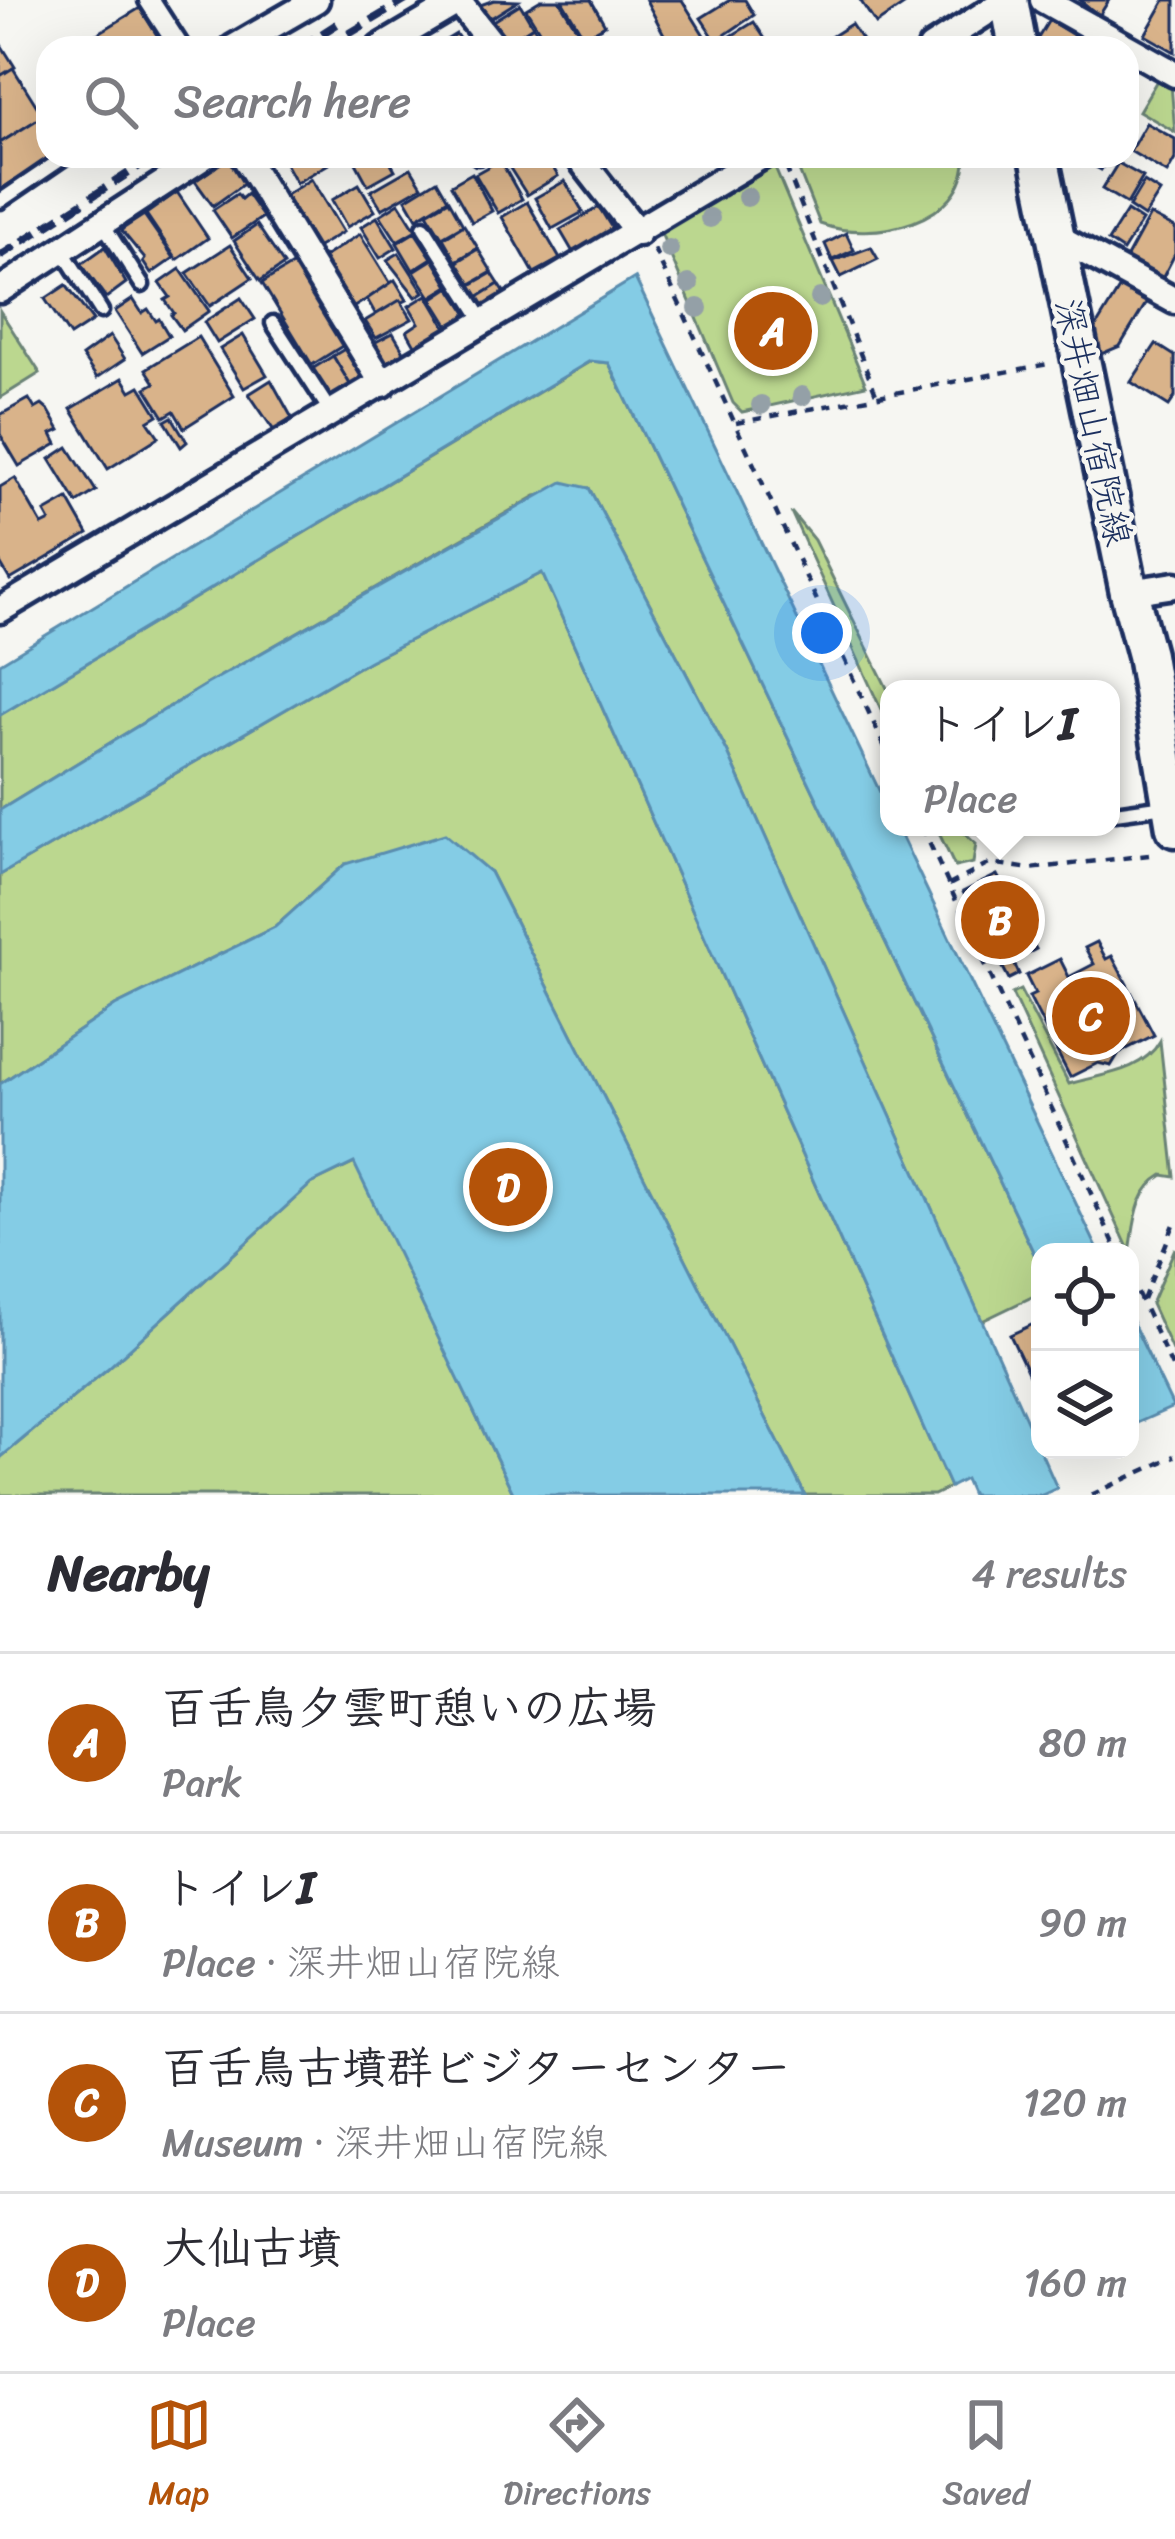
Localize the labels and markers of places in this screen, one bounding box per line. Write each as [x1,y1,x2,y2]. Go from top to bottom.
pin: A [734,286,812,376]
pin: B [961,875,1039,965]
pin: C [1052,971,1130,1061]
pin: D [469,1142,547,1232]

